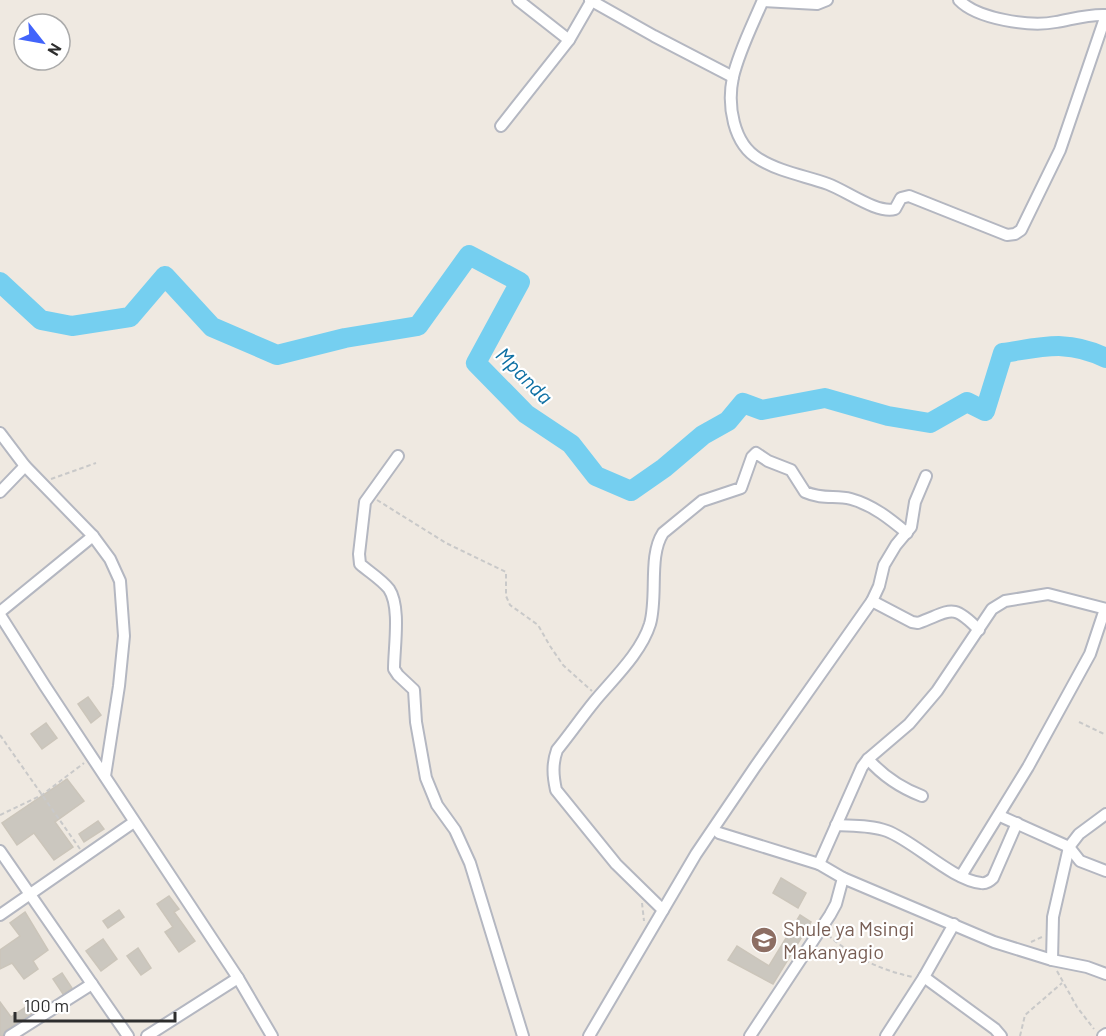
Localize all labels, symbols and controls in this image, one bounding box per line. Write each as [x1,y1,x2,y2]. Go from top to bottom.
north arrow [12,12,72,72]
text: N [44,41,66,59]
water label: Mpanda [491,341,559,409]
place label: Shule ya Msingi Makanyagio [783,916,914,963]
school or university icon: Shule ya Msingi Makanyagio [749,925,779,955]
scale bar [15,985,176,1023]
text: 100 m [24,994,69,1016]

